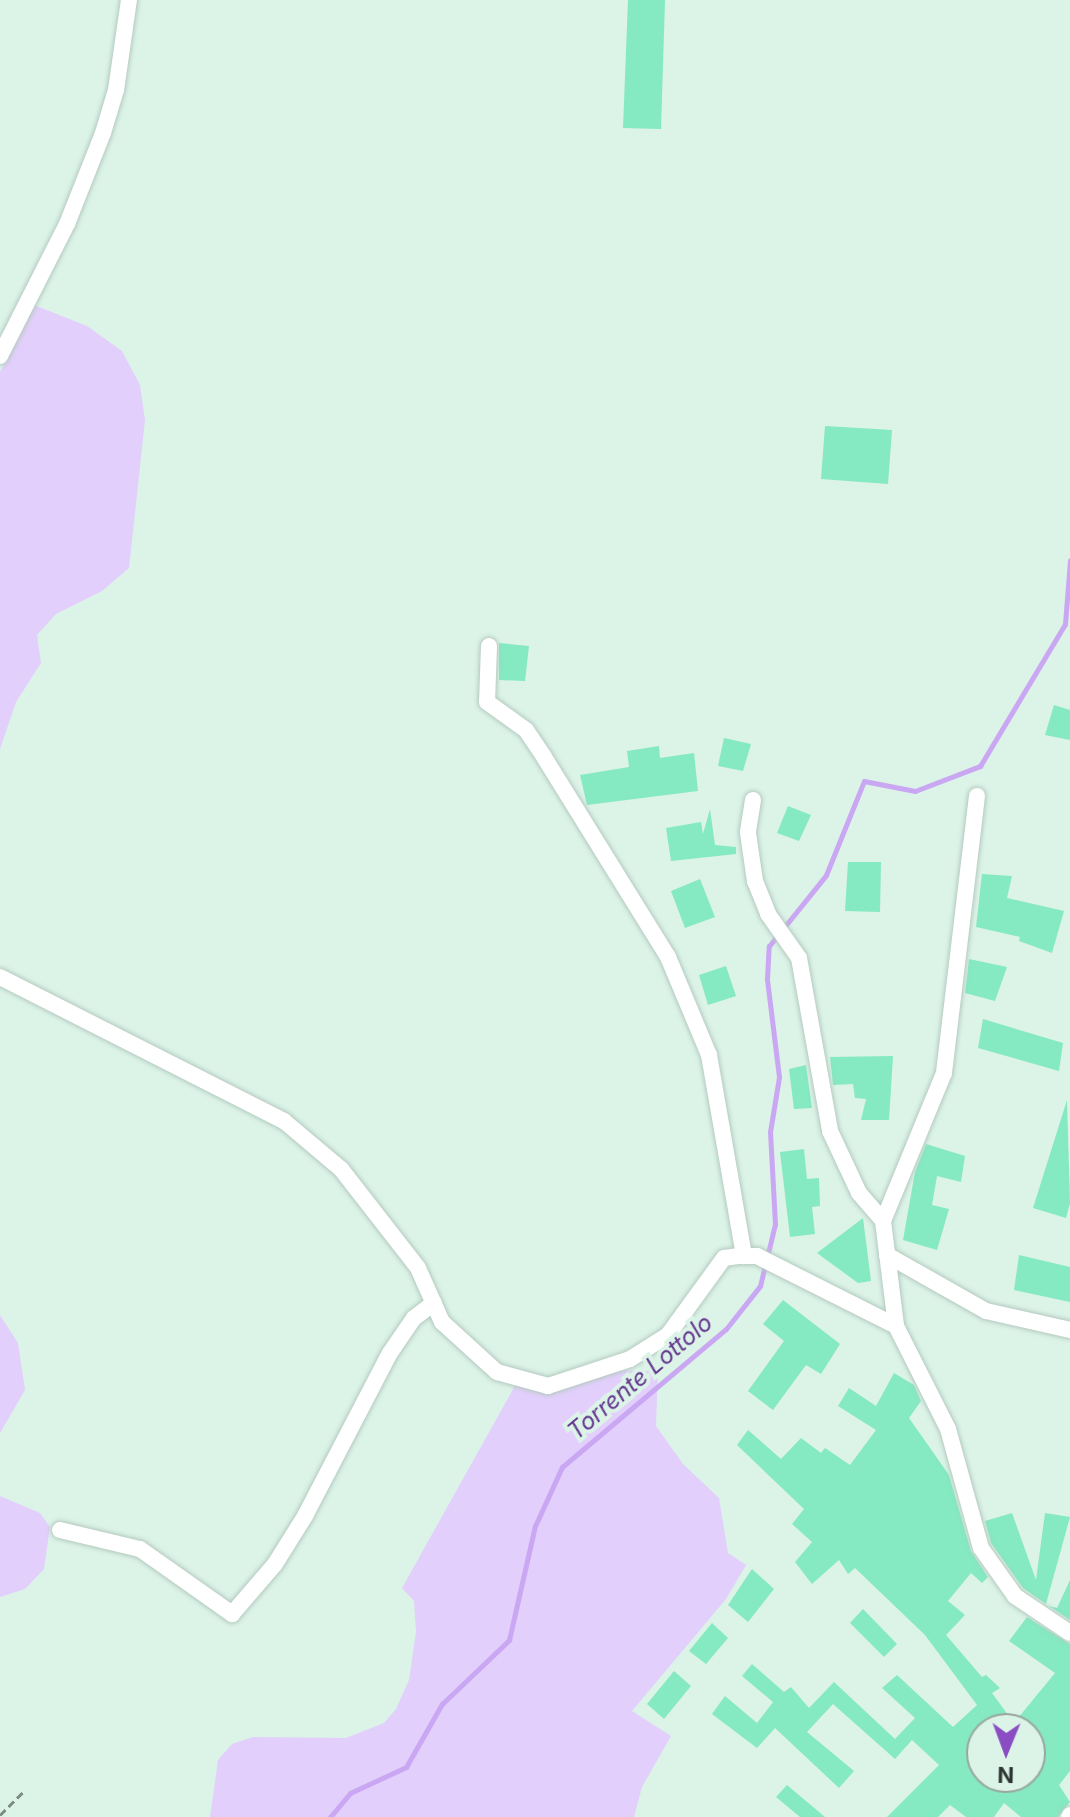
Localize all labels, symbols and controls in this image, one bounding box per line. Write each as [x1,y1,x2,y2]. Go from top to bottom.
water label: Torrente Lottolo [562,1308,718,1446]
north arrow [966,1713,1046,1793]
text: N [997,1762,1014,1788]

